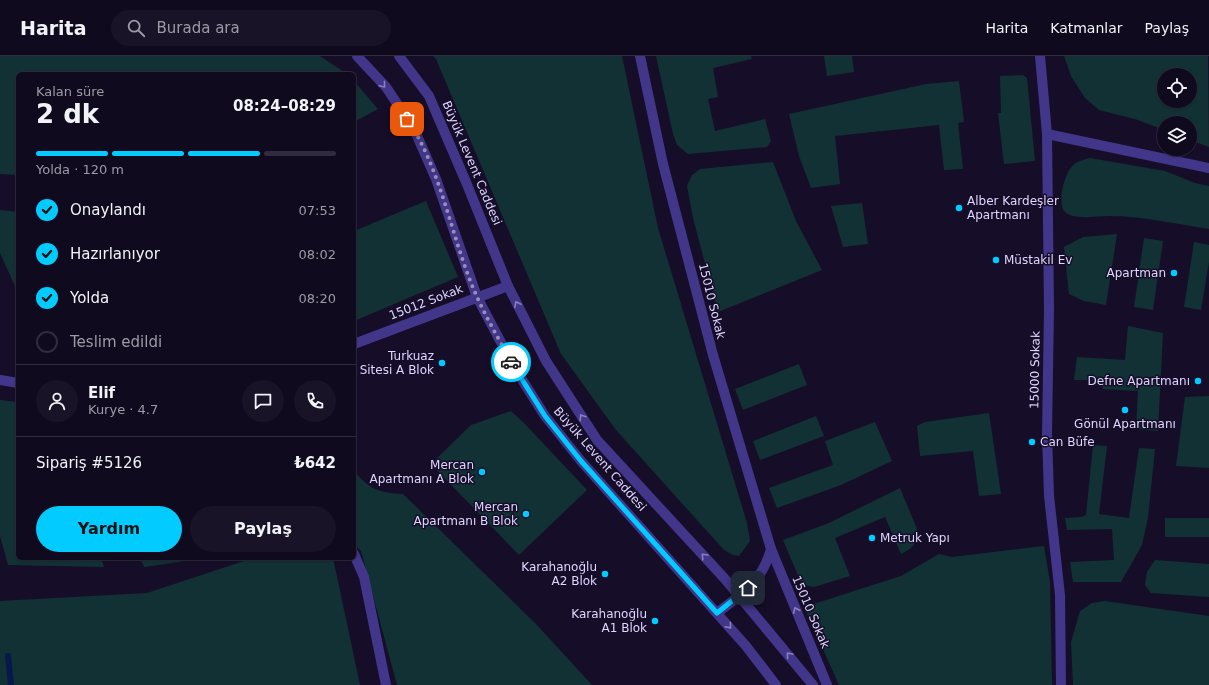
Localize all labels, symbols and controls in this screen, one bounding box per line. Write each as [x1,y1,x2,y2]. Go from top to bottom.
search box [111,10,391,46]
text: Harita [20,17,87,39]
icon: search [125,17,147,39]
text: Burada ara [157,19,240,37]
text: Harita [985,20,1028,36]
text: Katmanlar [1050,20,1123,36]
text: Paylaş [1145,20,1189,36]
map controls [1157,68,1197,156]
button: locate [1157,68,1197,108]
one-way arrow [379,80,386,88]
text: Kalan süre [36,84,104,99]
text: 08:24–08:29 [233,97,336,115]
text: 2 dk [36,99,99,129]
street label: Büyük Levent Caddesi [439,99,505,227]
pin [390,102,424,136]
icon: bag [396,108,418,130]
button: layers [1157,116,1197,156]
text: Yolda · 120 m [36,162,124,177]
place label: Alber Kardeşler Apartmanı [967,194,1059,222]
icon: check [36,199,58,221]
text: Onaylandı [70,201,146,219]
text: 07:53 [299,203,336,218]
marker: Alber Kardeşler Apartmanı [954,203,964,213]
icon: check [36,243,58,265]
text: Hazırlanıyor [70,245,160,263]
text: 08:02 [299,247,336,262]
place label: Müstakil Ev [1004,253,1072,267]
marker: Müstakil Ev [991,255,1001,265]
street label: 15010 Sokak [696,261,728,341]
place label: Apartman [1107,266,1166,280]
marker: Apartman [1169,268,1179,278]
street label: 15012 Sokak [387,281,465,323]
icon: check [36,287,58,309]
text: Yolda [70,289,109,307]
text: 08:20 [299,291,336,306]
one-way arrow [514,301,522,308]
street label: 15000 Sokak [1027,331,1043,409]
text: Teslim edildi [70,333,162,351]
courier [491,342,531,382]
place label: Turkuaz Sitesi A Blok [360,349,434,377]
icon: car [500,351,522,373]
marker: Turkuaz Sitesi A Blok [437,358,447,368]
place label: Defne Apartmanı [1088,374,1190,388]
marker: Defne Apartmanı [1193,376,1203,386]
button: person [36,380,78,422]
button: chat [242,380,284,422]
button: phone [294,380,336,422]
text: Elif [88,384,115,402]
text: Kurye · 4.7 [88,402,158,417]
street label: Büyük Levent Caddesi [551,404,649,514]
marker: Gönül Apartmanı [1120,405,1130,415]
one-way arrow [579,414,586,421]
place label: Gönül Apartmanı [1074,417,1176,431]
place label: Can Büfe [1040,435,1095,449]
marker: Can Büfe [1027,437,1037,447]
text: Sipariş #5126 [36,454,142,472]
text: ₺642 [294,454,336,472]
place label: Mercan Apartmanı A Blok [370,458,474,486]
marker: Mercan Apartmanı A Blok [477,467,487,477]
place label: Mercan Apartmanı B Blok [413,500,518,528]
button: Yardım [36,506,182,552]
button: Paylaş [190,506,336,552]
marker: Mercan Apartmanı B Blok [521,509,531,519]
place label: Metruk Yapı [880,531,950,545]
marker: Metruk Yapı [867,533,877,543]
one-way arrow [701,553,709,561]
place label: Karahanoğlu A2 Blok [521,560,597,588]
marker: Karahanoğlu A2 Blok [600,569,610,579]
pin [731,571,765,605]
street label: 15010 Sokak [789,573,833,651]
icon: home [737,577,759,599]
place label: Karahanoğlu A1 Blok [571,607,647,635]
one-way arrow [793,607,801,615]
marker: Karahanoğlu A1 Blok [650,616,660,626]
one-way arrow [724,622,731,629]
one-way arrow [787,652,794,659]

